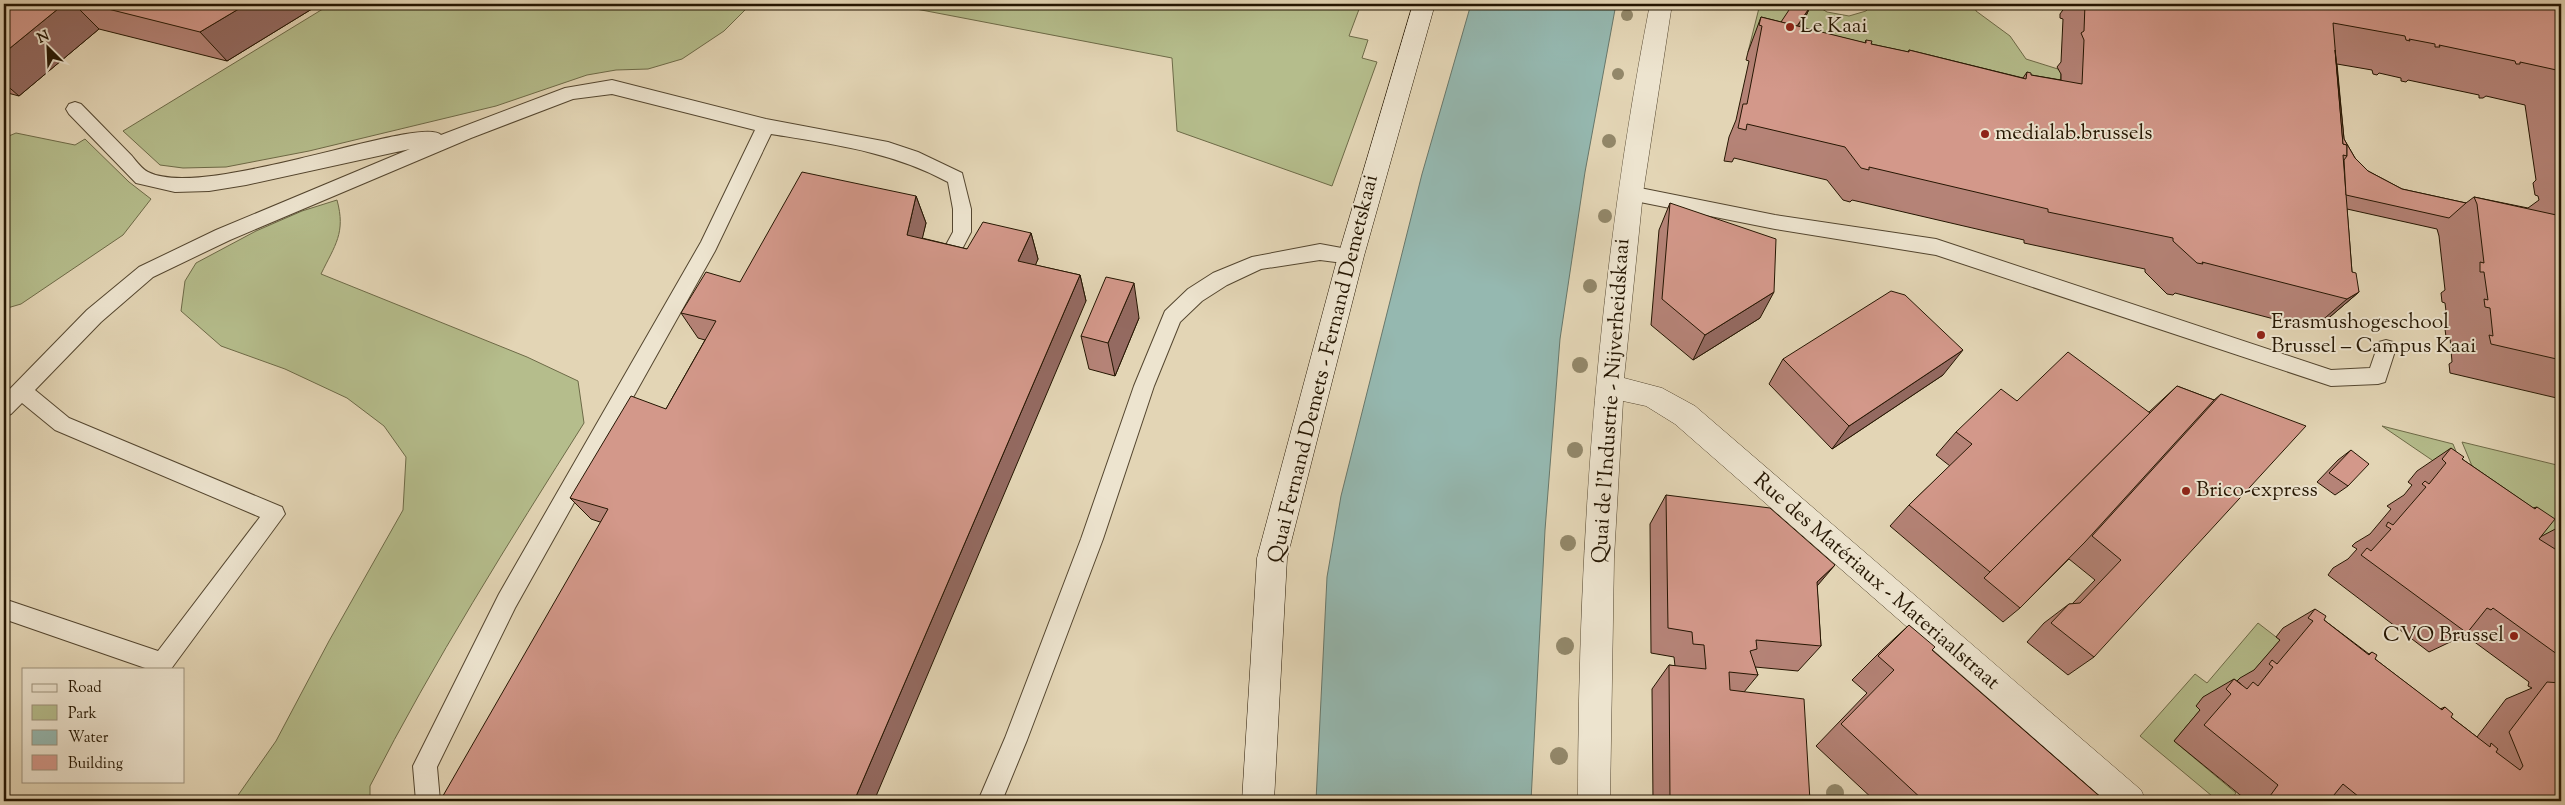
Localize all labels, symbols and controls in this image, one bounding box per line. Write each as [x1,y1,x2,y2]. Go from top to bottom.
place label: Le Kaai [1800,12,1867,42]
marker: Le Kaai [1784,21,1796,33]
north arrow [22,22,72,72]
text: N [34,27,53,49]
place label: medialab.brussels [1995,119,2153,149]
marker: medialab.brussels [1979,128,1991,140]
street label: Quai Fernand Demets - Fernand Demetskaai [1261,172,1387,566]
street label: Quai de l'Industrie - Nijverheidskaai [1586,237,1638,565]
place label: Erasmushogeschool Brussel – Campus Kaai [2271,308,2476,362]
marker: Erasmushogeschool Brussel – Campus Kaai [2255,329,2267,341]
street label: Rue des Matériaux - Materiaalstraat [1746,466,2006,698]
place label: Brico-express [2196,476,2318,506]
marker: Brico-express [2180,485,2192,497]
place label: CVO Brussel [2383,621,2504,651]
marker: CVO Brussel [2508,630,2520,642]
legend [22,668,185,782]
text: Road [68,678,102,699]
text: Park [68,704,97,725]
text: Water [68,728,109,749]
text: Building [68,754,123,775]

